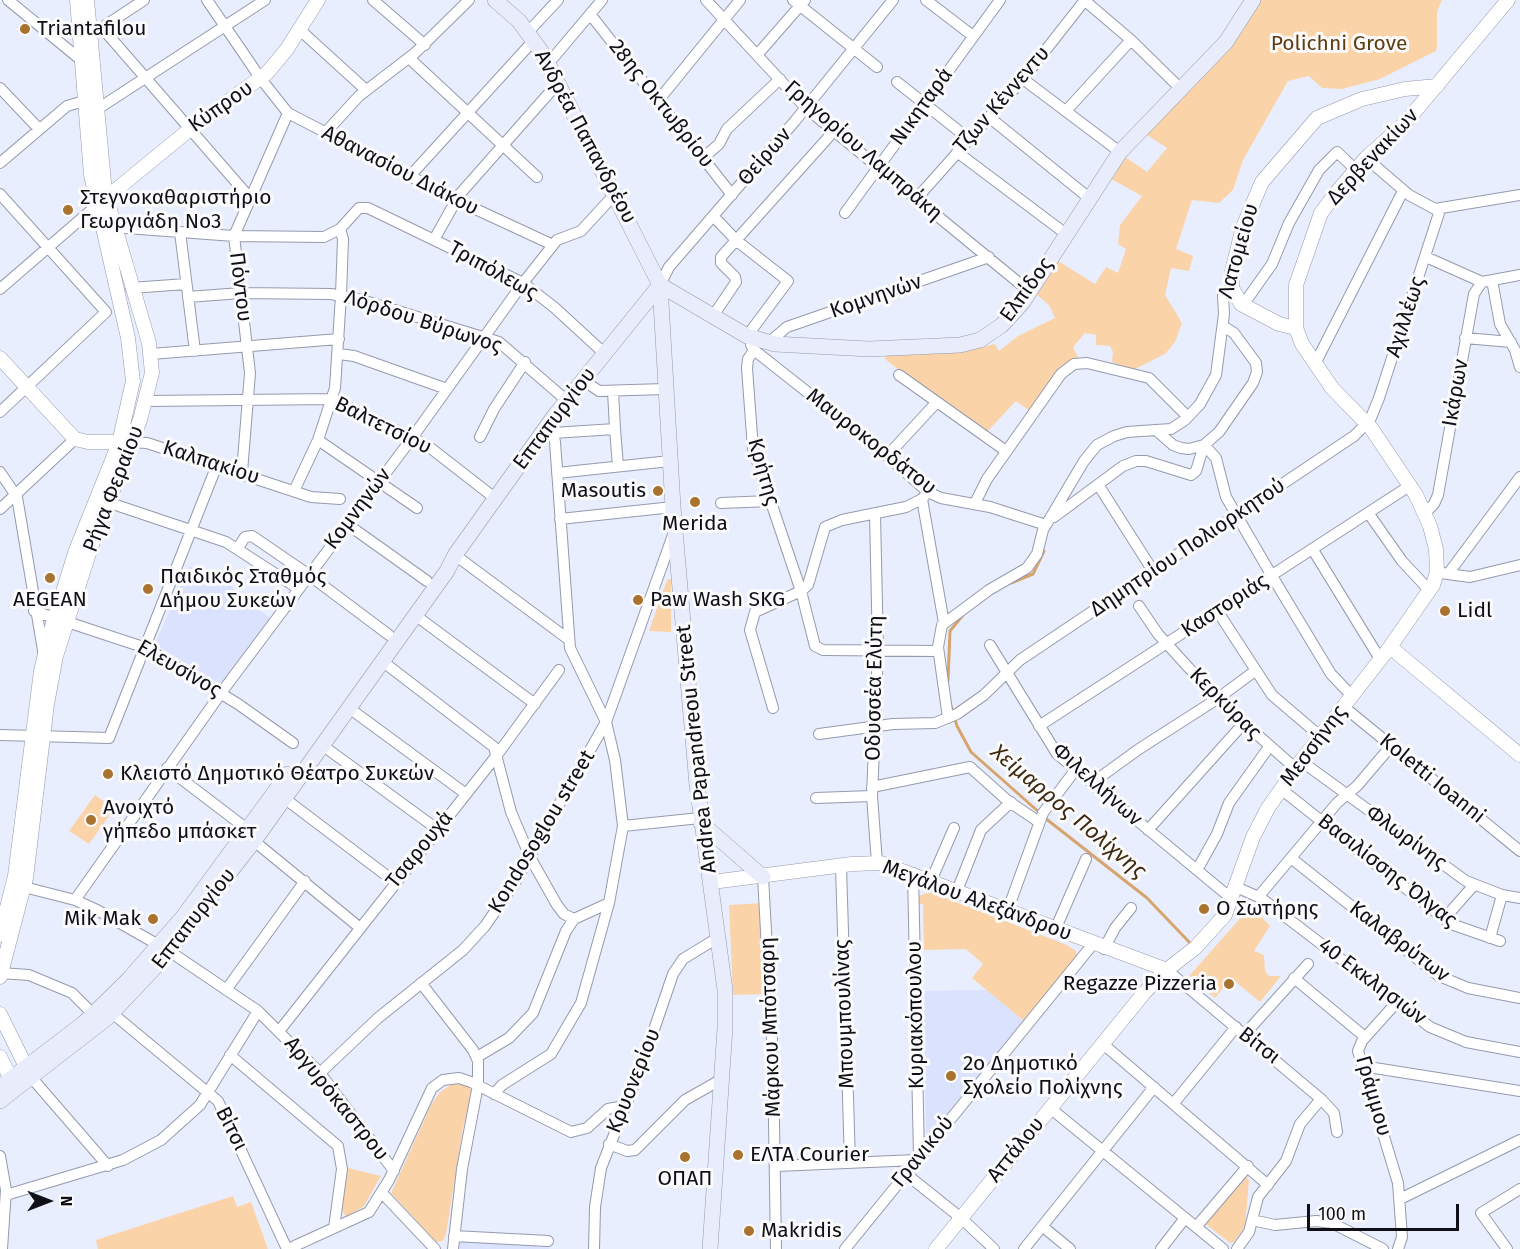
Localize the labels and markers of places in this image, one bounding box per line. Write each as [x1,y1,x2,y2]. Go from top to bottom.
place label: Triantafilou [37,16,146,42]
marker: Triantafilou [18,22,32,36]
place label: Στεγνοκαθαριστήριο Γεωργιάδη Νο3 [80,185,271,235]
marker: Στεγνοκαθαριστήριο Γεωργιάδη Νο3 [61,203,75,217]
place label: Masoutis [561,478,646,504]
marker: Masoutis [651,484,665,498]
marker: Merida [688,495,702,509]
place label: Merida [662,511,728,537]
place label: Παιδικός Σταθμός Δήμου Συκεών [160,564,326,614]
marker: AEGEAN [43,571,57,585]
marker: Παιδικός Σταθμός Δήμου Συκεών [141,582,155,596]
place label: AEGEAN [13,587,87,613]
place label: Paw Wash SKG [650,587,785,613]
marker: Paw Wash SKG [631,593,645,607]
place label: Lidl [1457,598,1492,624]
marker: Lidl [1438,604,1452,618]
place label: Κλειστό Δημοτικό Θέατρο Συκεών [120,761,434,787]
marker: Κλειστό Δημοτικό Θέατρο Συκεών [101,767,115,781]
place label: Ανοιχτό γήπεδο μπάσκετ [103,795,256,845]
marker: Ανοιχτό γήπεδο μπάσκετ [84,813,98,827]
place label: Ο Σωτήρης [1216,896,1318,922]
marker: Ο Σωτήρης [1197,902,1211,916]
place label: Mik Mak [64,906,141,932]
marker: Mik Mak [146,912,160,926]
place label: Regazze Pizzeria [1063,971,1217,997]
marker: Regazze Pizzeria [1222,977,1236,991]
place label: 2ο Δημοτικό Σχολείο Πολίχνης [963,1051,1123,1101]
marker: 2ο Δημοτικό Σχολείο Πολίχνης [944,1069,958,1083]
place label: ΕΛΤΑ Courier [750,1142,869,1168]
marker: ΕΛΤΑ Courier [731,1148,745,1162]
marker: ΟΠΑΠ [678,1150,692,1164]
place label: ΟΠΑΠ [658,1166,712,1192]
place label: Makridis [761,1218,842,1244]
marker: Makridis [742,1224,756,1238]

